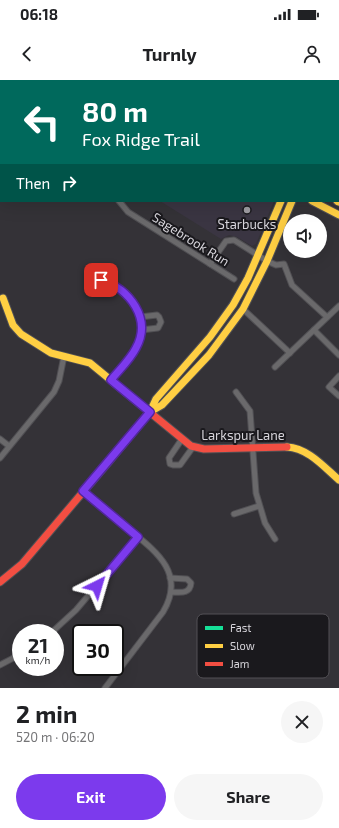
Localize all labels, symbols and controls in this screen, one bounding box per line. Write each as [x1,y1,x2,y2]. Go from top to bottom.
text: 06:18 [20,5,58,23]
icon: back [16,43,38,65]
text: Turnly [142,43,197,65]
icon: person [301,43,323,65]
text: 80 m [82,94,148,128]
icon: left [16,96,68,148]
text: Fox Ridge Trail [82,128,200,150]
icon: right [58,172,80,194]
text: Then [16,174,50,192]
marker: Starbucks [242,205,252,215]
street label: Sagebrook Run [149,209,233,269]
map controls [283,214,327,258]
button: sound [283,214,327,258]
place label: Starbucks [218,216,276,232]
pin [84,263,118,297]
icon: arrive [90,269,112,291]
street label: Larkspur Lane [201,427,285,443]
position arrow [76,565,118,607]
legend [197,614,329,678]
text: Fast [230,621,252,634]
speed limit sign: 30 [72,624,124,676]
text: 21 [28,633,48,657]
text: Slow [230,639,255,652]
text: km/h [26,654,50,666]
text: Jam [230,657,249,670]
text: 2 min [16,699,77,728]
button: close [281,701,323,743]
text: 520 m · 06:20 [16,729,95,745]
button: Exit [16,774,166,820]
button: Share [174,774,323,820]

